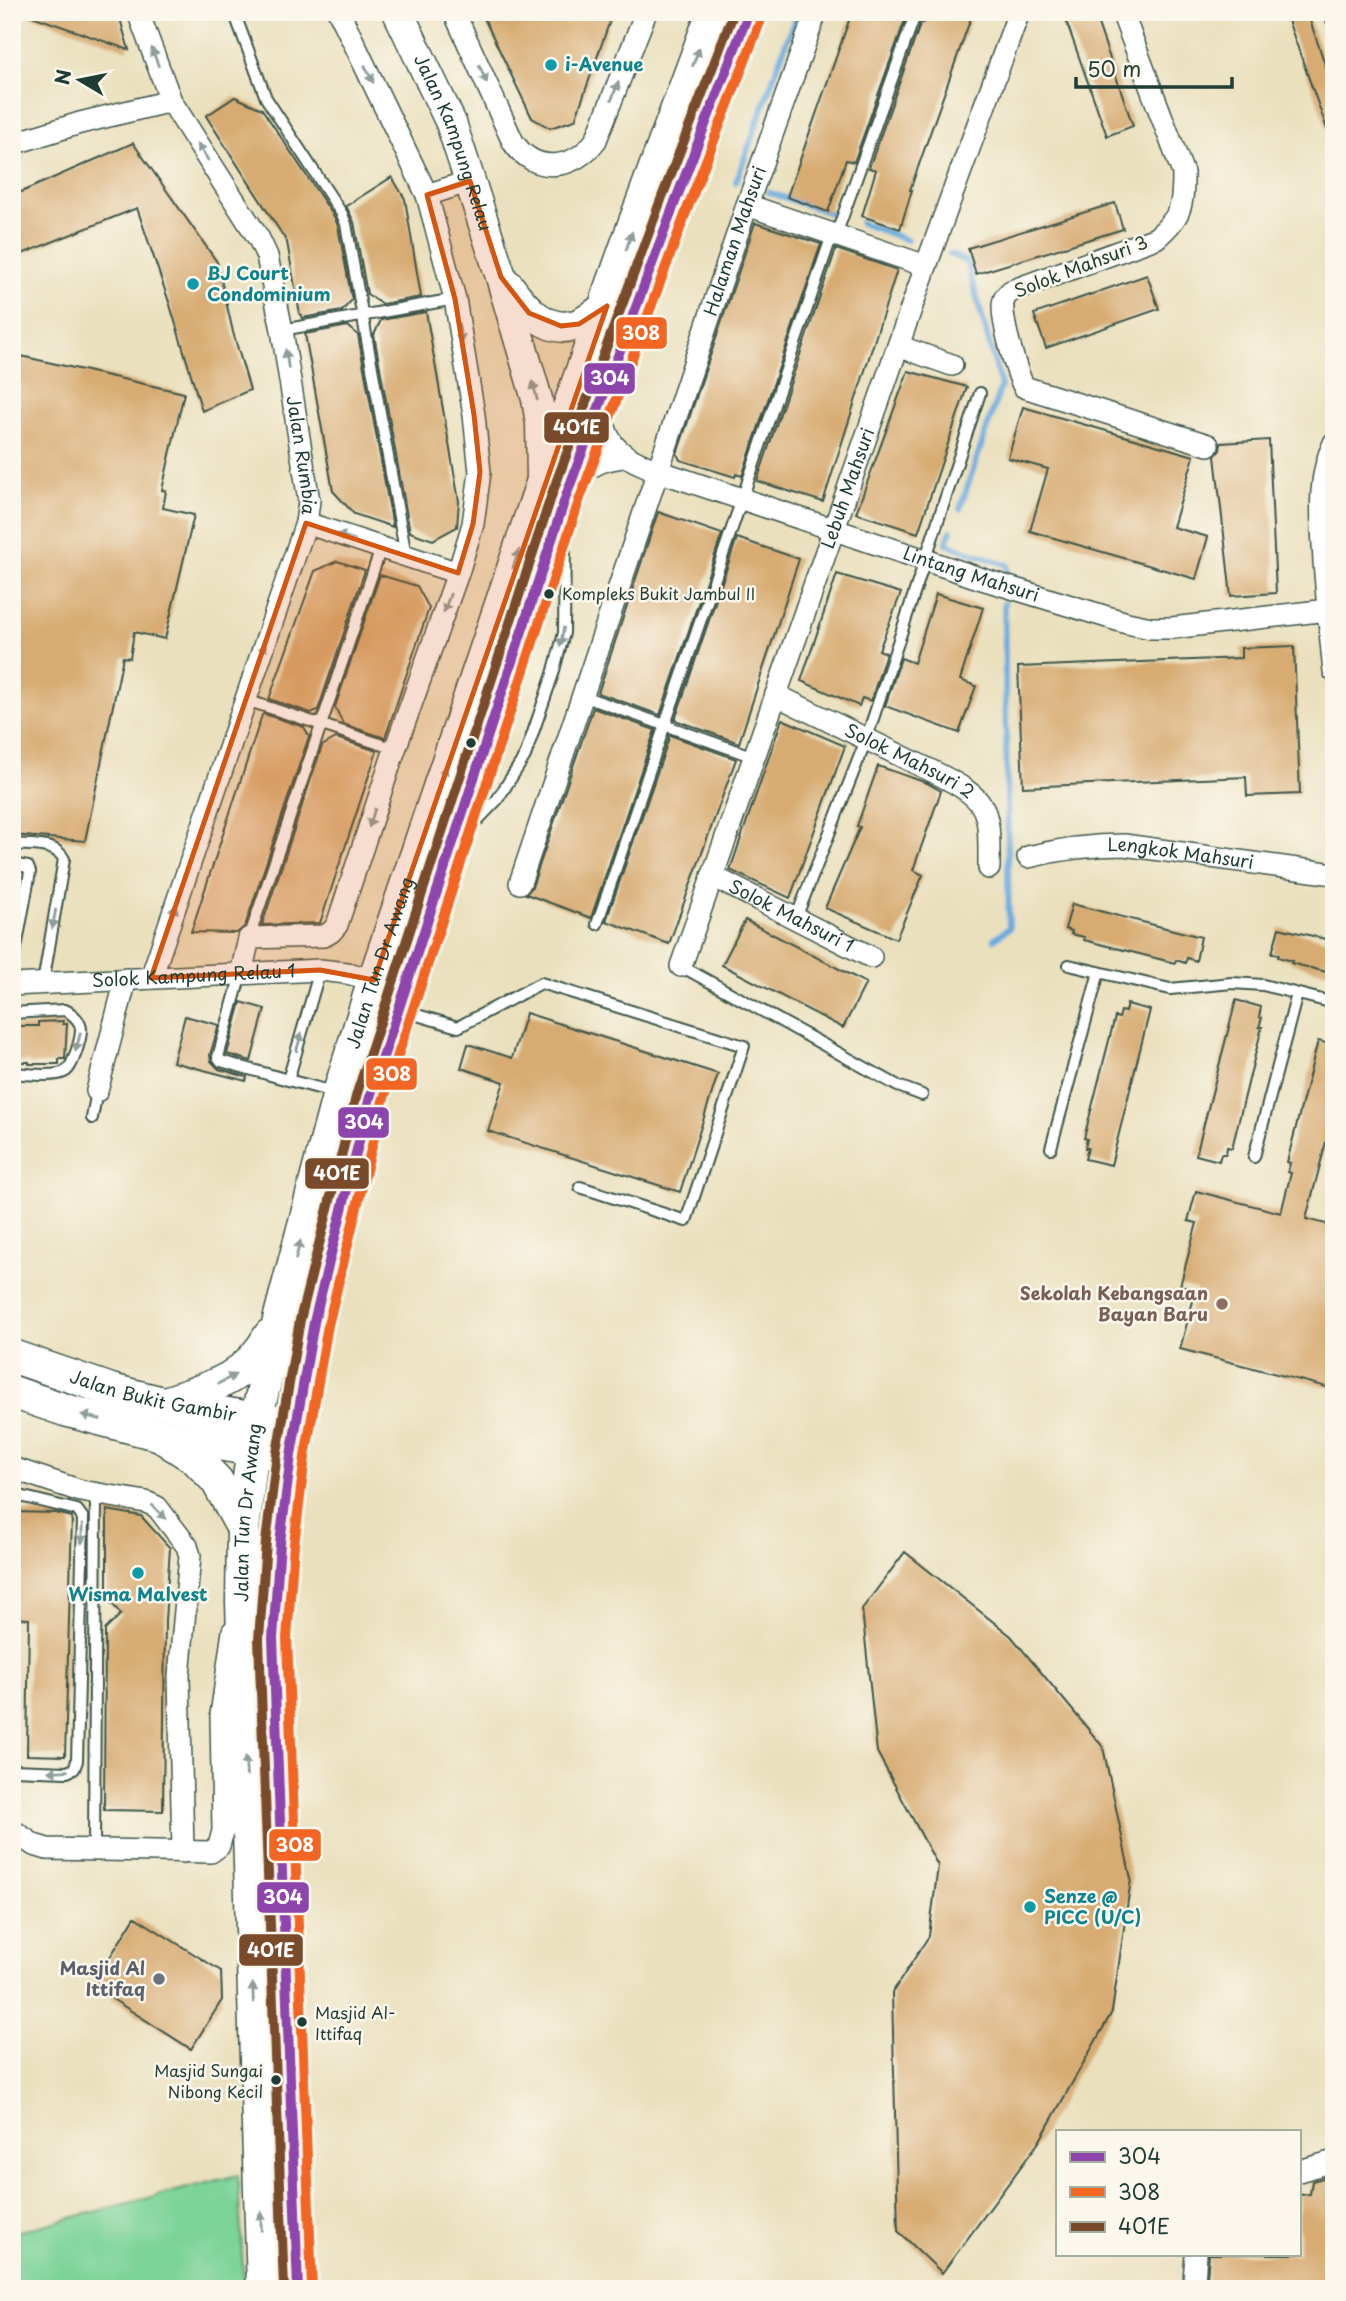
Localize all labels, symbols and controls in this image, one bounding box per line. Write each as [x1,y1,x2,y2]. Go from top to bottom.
north arrow [46,46,116,116]
one-way arrow [149,46,160,67]
scale bar [1076,46,1232,90]
one-way arrow [691,47,702,68]
street label: Jalan Kampung Relau [408,49,500,234]
place label: i-Avenue [565,50,643,77]
text: 50 m [1087,52,1141,84]
marker: i-Avenue [543,57,559,73]
one-way arrow [363,64,374,84]
one-way arrow [478,64,489,85]
text: N [47,67,77,87]
one-way arrow [610,80,621,101]
one-way arrow [197,142,210,161]
street label: Halaman Mahsuri [696,162,772,319]
street label: Solok Mahsuri 3 [1010,228,1151,304]
one-way arrow [624,230,634,251]
place label: BJ Court Condominium [207,259,330,307]
marker: BJ Court Condominium [185,276,201,292]
line badge: 308 [615,316,668,350]
text: 308 [622,318,660,346]
one-way arrow [455,322,466,344]
one-way arrow [281,348,292,370]
line badge: 304 [583,362,636,395]
text: 304 [590,363,630,391]
one-way arrow [529,380,540,402]
street label: Jalan Rumbia [281,394,324,517]
line badge: 401E [543,411,610,444]
text: 401E [553,412,601,440]
street label: Lebuh Mahsuri [813,424,880,552]
one-way arrow [336,531,357,542]
street label: Lintang Mahsuri [900,539,1043,608]
one-way arrow [511,549,522,570]
place label: Kompleks Bukit Jambul II [562,581,755,605]
marker: Kompleks Bukit Jambul II [542,587,556,601]
one-way arrow [441,593,452,614]
one-way arrow [557,626,568,648]
one-way arrow [257,641,268,662]
street label: Solok Mahsuri 2 [841,716,981,804]
unlabelled marker [464,736,478,750]
one-way arrow [438,764,449,785]
one-way arrow [366,808,377,829]
street label: Lengkok Mahsuri [1107,830,1256,875]
street label: Solok Mahsuri 1 [725,872,859,958]
street label: Jalan Tun Dr Awang [339,873,420,1052]
one-way arrow [168,903,179,924]
one-way arrow [49,908,60,930]
street label: Solok Kampung Relau 1 [91,956,296,993]
one-way arrow [295,1031,305,1052]
one-way arrow [72,1032,83,1054]
line badge: 308 [365,1057,418,1091]
text: 308 [373,1059,411,1087]
line badge: 304 [337,1106,390,1139]
text: 304 [344,1107,384,1135]
line badge: 401E [304,1157,370,1190]
text: 401E [313,1158,361,1186]
one-way arrow [293,1239,304,1261]
place label: Sekolah Kebangsaan Bayan Baru [1020,1279,1208,1327]
marker: Sekolah Kebangsaan Bayan Baru [1214,1296,1230,1312]
street label: Jalan Bukit Gambir [67,1362,239,1427]
one-way arrow [217,1374,237,1385]
one-way arrow [79,1411,101,1422]
street label: Jalan Tun Dr Awang [227,1422,268,1602]
one-way arrow [151,1504,168,1521]
one-way arrow [77,1523,88,1545]
marker: Wisma Malvest [130,1565,146,1581]
place label: Wisma Malvest [68,1580,208,1607]
one-way arrow [240,1755,251,1777]
one-way arrow [47,1765,69,1777]
line badge: 308 [268,1828,322,1862]
text: 308 [276,1830,314,1858]
line badge: 304 [256,1881,310,1914]
text: 304 [263,1882,303,1910]
place label: Senze @ PICC (U/C) [1044,1882,1141,1930]
marker: Senze @ PICC (U/C) [1022,1899,1038,1915]
line badge: 401E [238,1933,304,1967]
text: 401E [247,1935,295,1963]
place label: Masjid Al Ittifaq [60,1954,145,2002]
marker: Masjid Al Ittifaq [151,1971,167,1987]
one-way arrow [248,1982,259,2004]
place label: Masjid Al- Ittifaq [315,2000,396,2045]
marker: Masjid Al- Ittifaq [295,2015,309,2029]
place label: Masjid Sungai Nibong Kecil [154,2058,263,2103]
marker: Masjid Sungai Nibong Kecil [269,2073,283,2087]
legend [1056,2130,1300,2256]
text: 304 [1118,2139,1161,2171]
text: 308 [1118,2175,1160,2207]
one-way arrow [255,2209,266,2231]
text: 401E [1118,2209,1170,2241]

